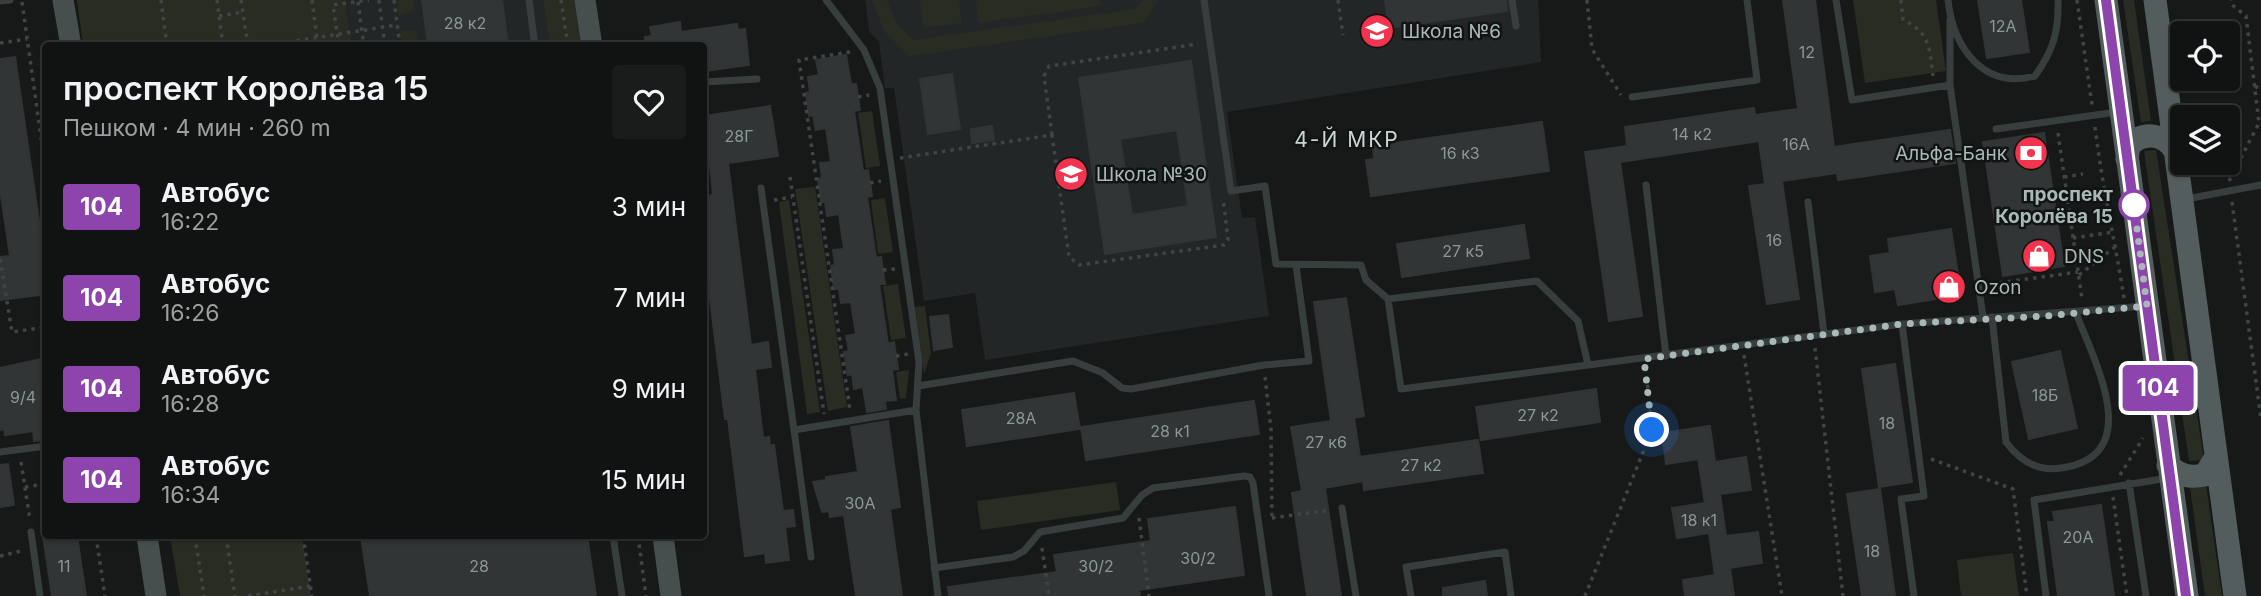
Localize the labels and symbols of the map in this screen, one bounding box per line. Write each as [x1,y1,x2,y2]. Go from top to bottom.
school or university icon: Школа №6 [1358,12,1396,50]
house number: 28 к2 [444,13,486,33]
house number: 12А [1989,16,2017,36]
place label: Школа №6 [1402,20,1501,43]
house number: 12 [1799,42,1815,62]
house number: 14 к2 [1672,124,1712,144]
house number: 28Г [725,126,753,146]
district label: 4-Й МКР [1294,126,1400,152]
house number: 16А [1782,134,1810,154]
bank icon: Альфа-Банк [2012,134,2050,172]
place label: Альфа-Банк [1895,142,2008,165]
house number: 16 к3 [1440,143,1480,163]
school or university icon: Школа №30 [1052,155,1090,193]
place label: Школа №30 [1096,163,1207,186]
place label: проспект Королёва 15 [1995,183,2113,228]
marker: проспект Королёва 15 [2119,190,2149,220]
house number: 16 [1766,230,1782,250]
shop icon: DNS [2020,237,2058,275]
house number: 27 к5 [1442,241,1484,261]
place label: DNS [2064,245,2104,268]
shop icon: Ozon [1930,268,1968,306]
place label: Ozon [1974,276,2021,299]
line badge: 104 [2118,365,2198,411]
house number: 18Б [2032,385,2058,405]
house number: 9/4 [10,387,36,407]
house number: 27 к2 [1517,405,1559,425]
house number: 28А [1006,408,1036,428]
your location [1634,412,1669,447]
house number: 18 [1879,413,1895,433]
house number: 28 к1 [1150,421,1190,441]
house number: 27 к6 [1305,432,1347,452]
house number: 27 к2 [1400,455,1442,475]
house number: 30А [844,493,876,513]
house number: 18 к1 [1681,510,1717,530]
house number: 20А [2063,527,2093,547]
house number: 18 [1864,541,1880,561]
house number: 30/2 [1180,548,1216,568]
house number: 11 [57,556,71,576]
house number: 28 [469,556,489,576]
house number: 30/2 [1078,556,1114,576]

